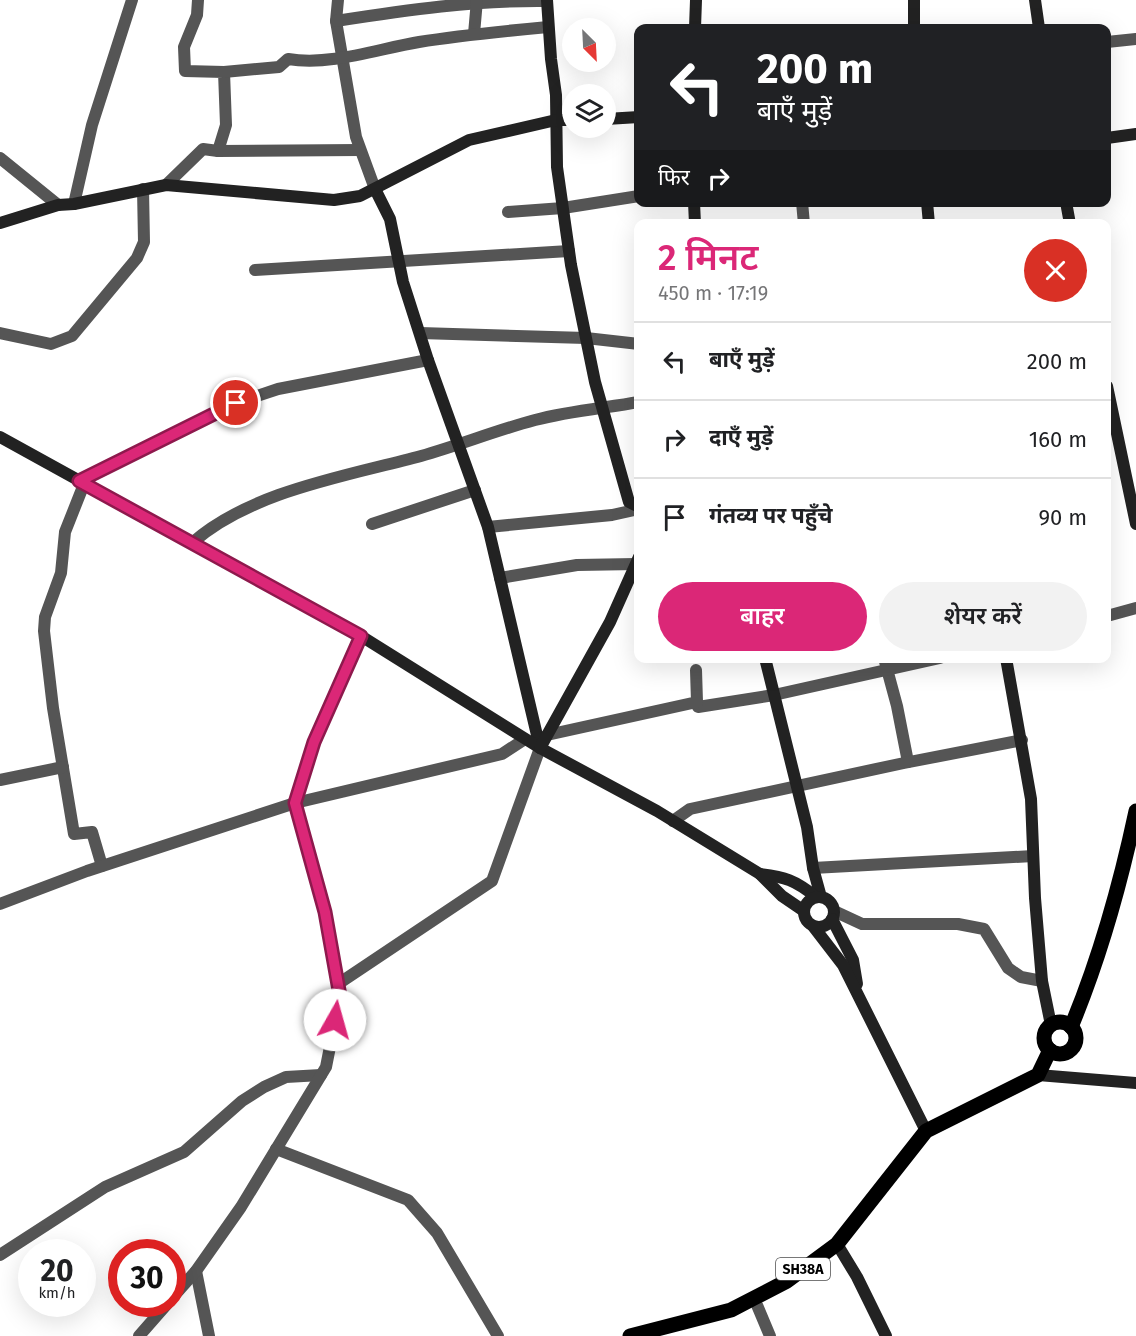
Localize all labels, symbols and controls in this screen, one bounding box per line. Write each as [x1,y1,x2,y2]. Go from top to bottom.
north arrow [562,18,616,72]
map controls [562,18,616,138]
text: 200 m [757,44,873,94]
icon: left [658,48,736,126]
button: layers [562,84,616,138]
text: बाएँ मुड़ें [757,95,832,127]
icon: right [702,162,735,195]
text: फिर [658,164,690,191]
text: 2 मिनट [658,236,758,280]
button: close [1024,239,1087,302]
text: 450 m · 17:19 [658,281,768,305]
icon: left [658,345,691,378]
text: बाएँ मुड़ें [709,346,775,373]
text: 200 m [1027,348,1087,375]
pin [210,377,261,428]
icon: arrive [219,386,252,419]
icon: right [658,423,691,456]
text: दाएँ मुड़ें [709,424,773,451]
text: 160 m [1029,426,1087,453]
icon: arrive [658,501,691,534]
text: गंतव्य पर पहुँचे [709,502,833,529]
text: 90 m [1038,504,1087,531]
button: बाहर [658,582,867,651]
button: शेयर करें [879,582,1087,651]
position arrow [303,988,367,1052]
speed limit sign: 30 [108,1239,186,1317]
text: 20 [40,1253,74,1289]
road number: SH38A [776,1258,830,1280]
text: km/h [38,1284,76,1302]

